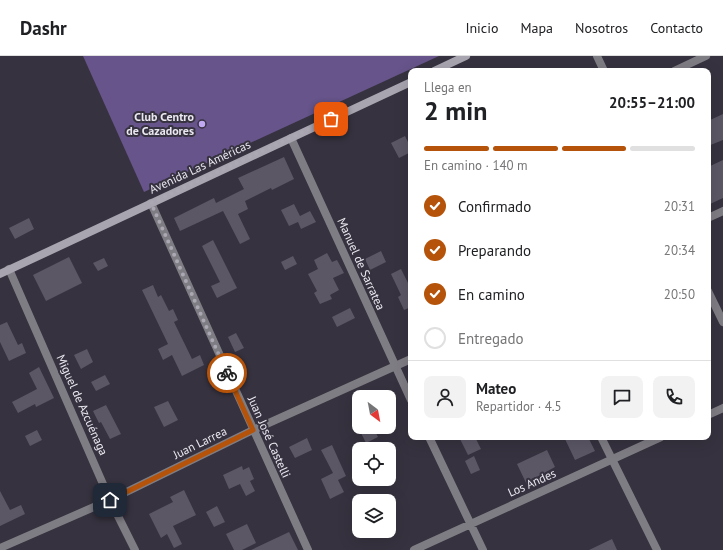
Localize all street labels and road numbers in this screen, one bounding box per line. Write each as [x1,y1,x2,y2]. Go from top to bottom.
street label: Avenida Las Américas [147,136,253,197]
street label: Manuel de Sarratea [334,215,389,312]
street label: Miguel de Azcuénaga [54,352,111,457]
street label: Juan José Castelli [244,393,294,480]
street label: Juan Larrea [170,423,229,462]
street label: Los Andes [505,465,558,500]

